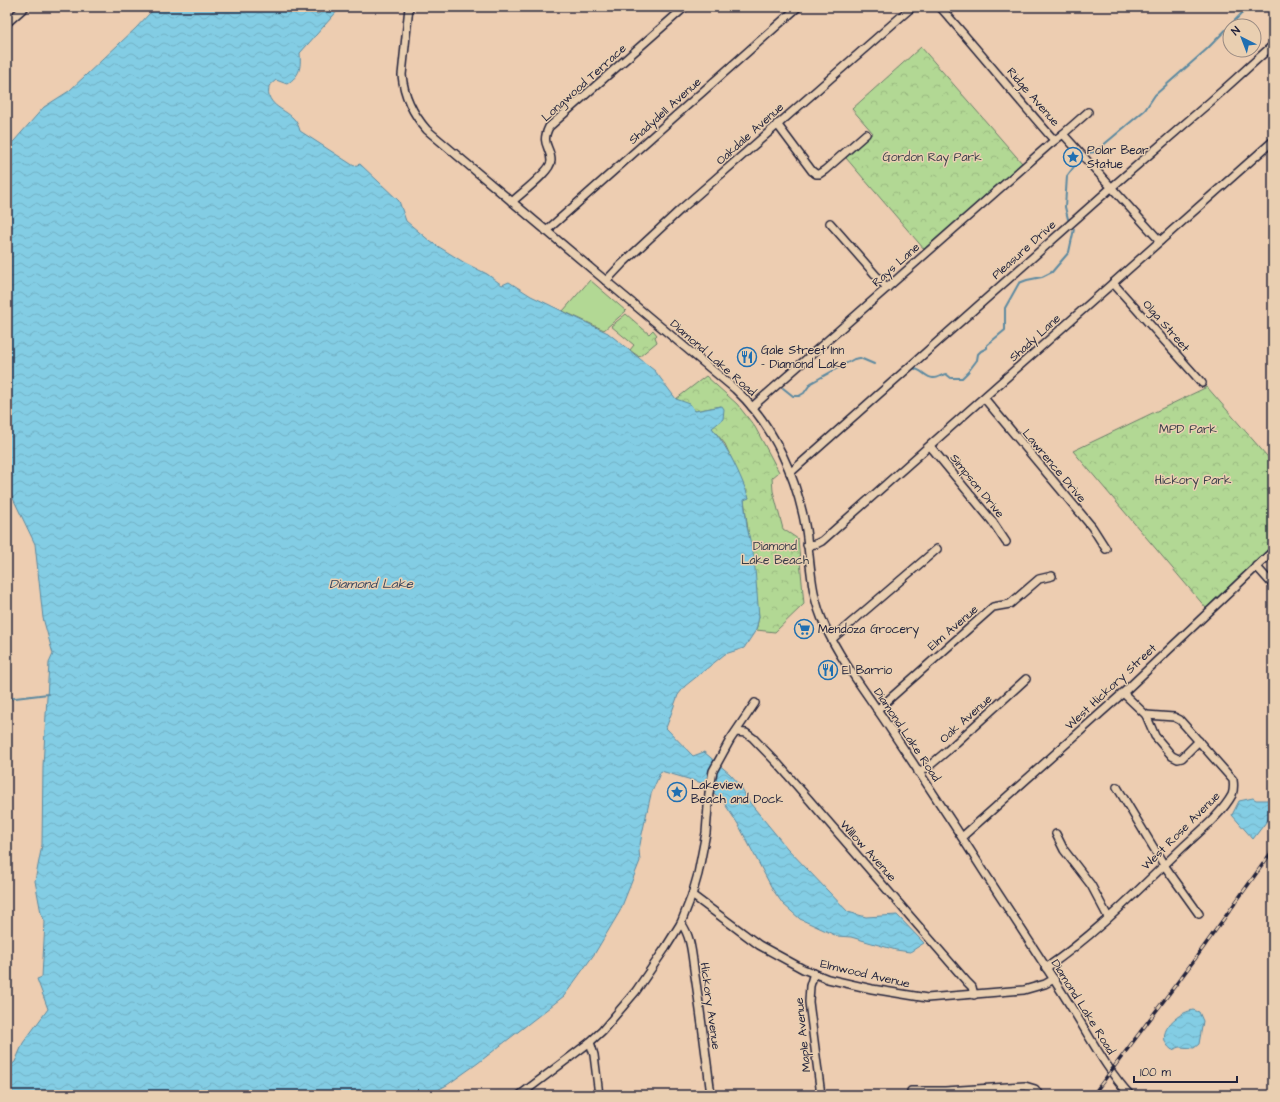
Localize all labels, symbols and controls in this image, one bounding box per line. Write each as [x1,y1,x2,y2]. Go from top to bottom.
north arrow [1222,18,1262,58]
text: N [1228,23,1243,39]
street label: Longwood Terrace [538,40,631,126]
street label: Ridge Avenue [1002,64,1064,131]
street label: Shadydell Avenue [625,73,706,149]
street label: Oakdale Avenue [712,99,788,169]
place label: Polar Bear Statue [1087,142,1149,173]
place icon: Polar Bear Statue [1062,146,1084,168]
park label: Gordon Ray Park [882,149,982,167]
street label: Pleasure Drive [988,216,1060,283]
street label: Rays Lane [868,239,925,292]
street label: Olga Street [1138,296,1194,357]
street label: Shady Lane [1005,310,1066,367]
street label: Diamond Lake Road [666,316,760,400]
place label: Gale Street Inn - Diamond Lake [761,342,847,373]
restaurant icon: Gale Street Inn - Diamond Lake [736,346,758,368]
park label: MPD Park [1159,421,1218,438]
street label: Lawrence Drive [1018,426,1090,507]
street label: Simpson Drive [946,450,1008,522]
park label: Hickory Park [1155,472,1232,490]
park label: Diamond Lake Beach [741,538,809,569]
water label: Diamond Lake [329,575,414,593]
street label: Elm Avenue [924,601,982,655]
supermarket icon: Mendoza Grocery [793,618,815,640]
place label: Mendoza Grocery [818,621,920,639]
street label: West Hickory Street [1062,640,1161,735]
restaurant icon: El Barrio [817,659,839,681]
place label: El Barrio [842,662,892,679]
street label: Diamond Lake Road [869,685,945,785]
street label: Oak Avenue [936,690,996,747]
place label: Lakeview Beach and Dock [691,777,784,808]
place icon: Lakeview Beach and Dock [666,781,688,803]
street label: West Rose Avenue [1138,787,1225,874]
street label: Willow Avenue [836,817,900,886]
street label: Elmwood Avenue [819,955,912,993]
street label: Diamond Lake Road [1047,956,1119,1058]
street label: Hickory Avenue [694,961,725,1051]
street label: Maple Avenue [791,996,815,1073]
scale bar [1134,1058,1237,1084]
text: 100 m [1140,1064,1171,1081]

